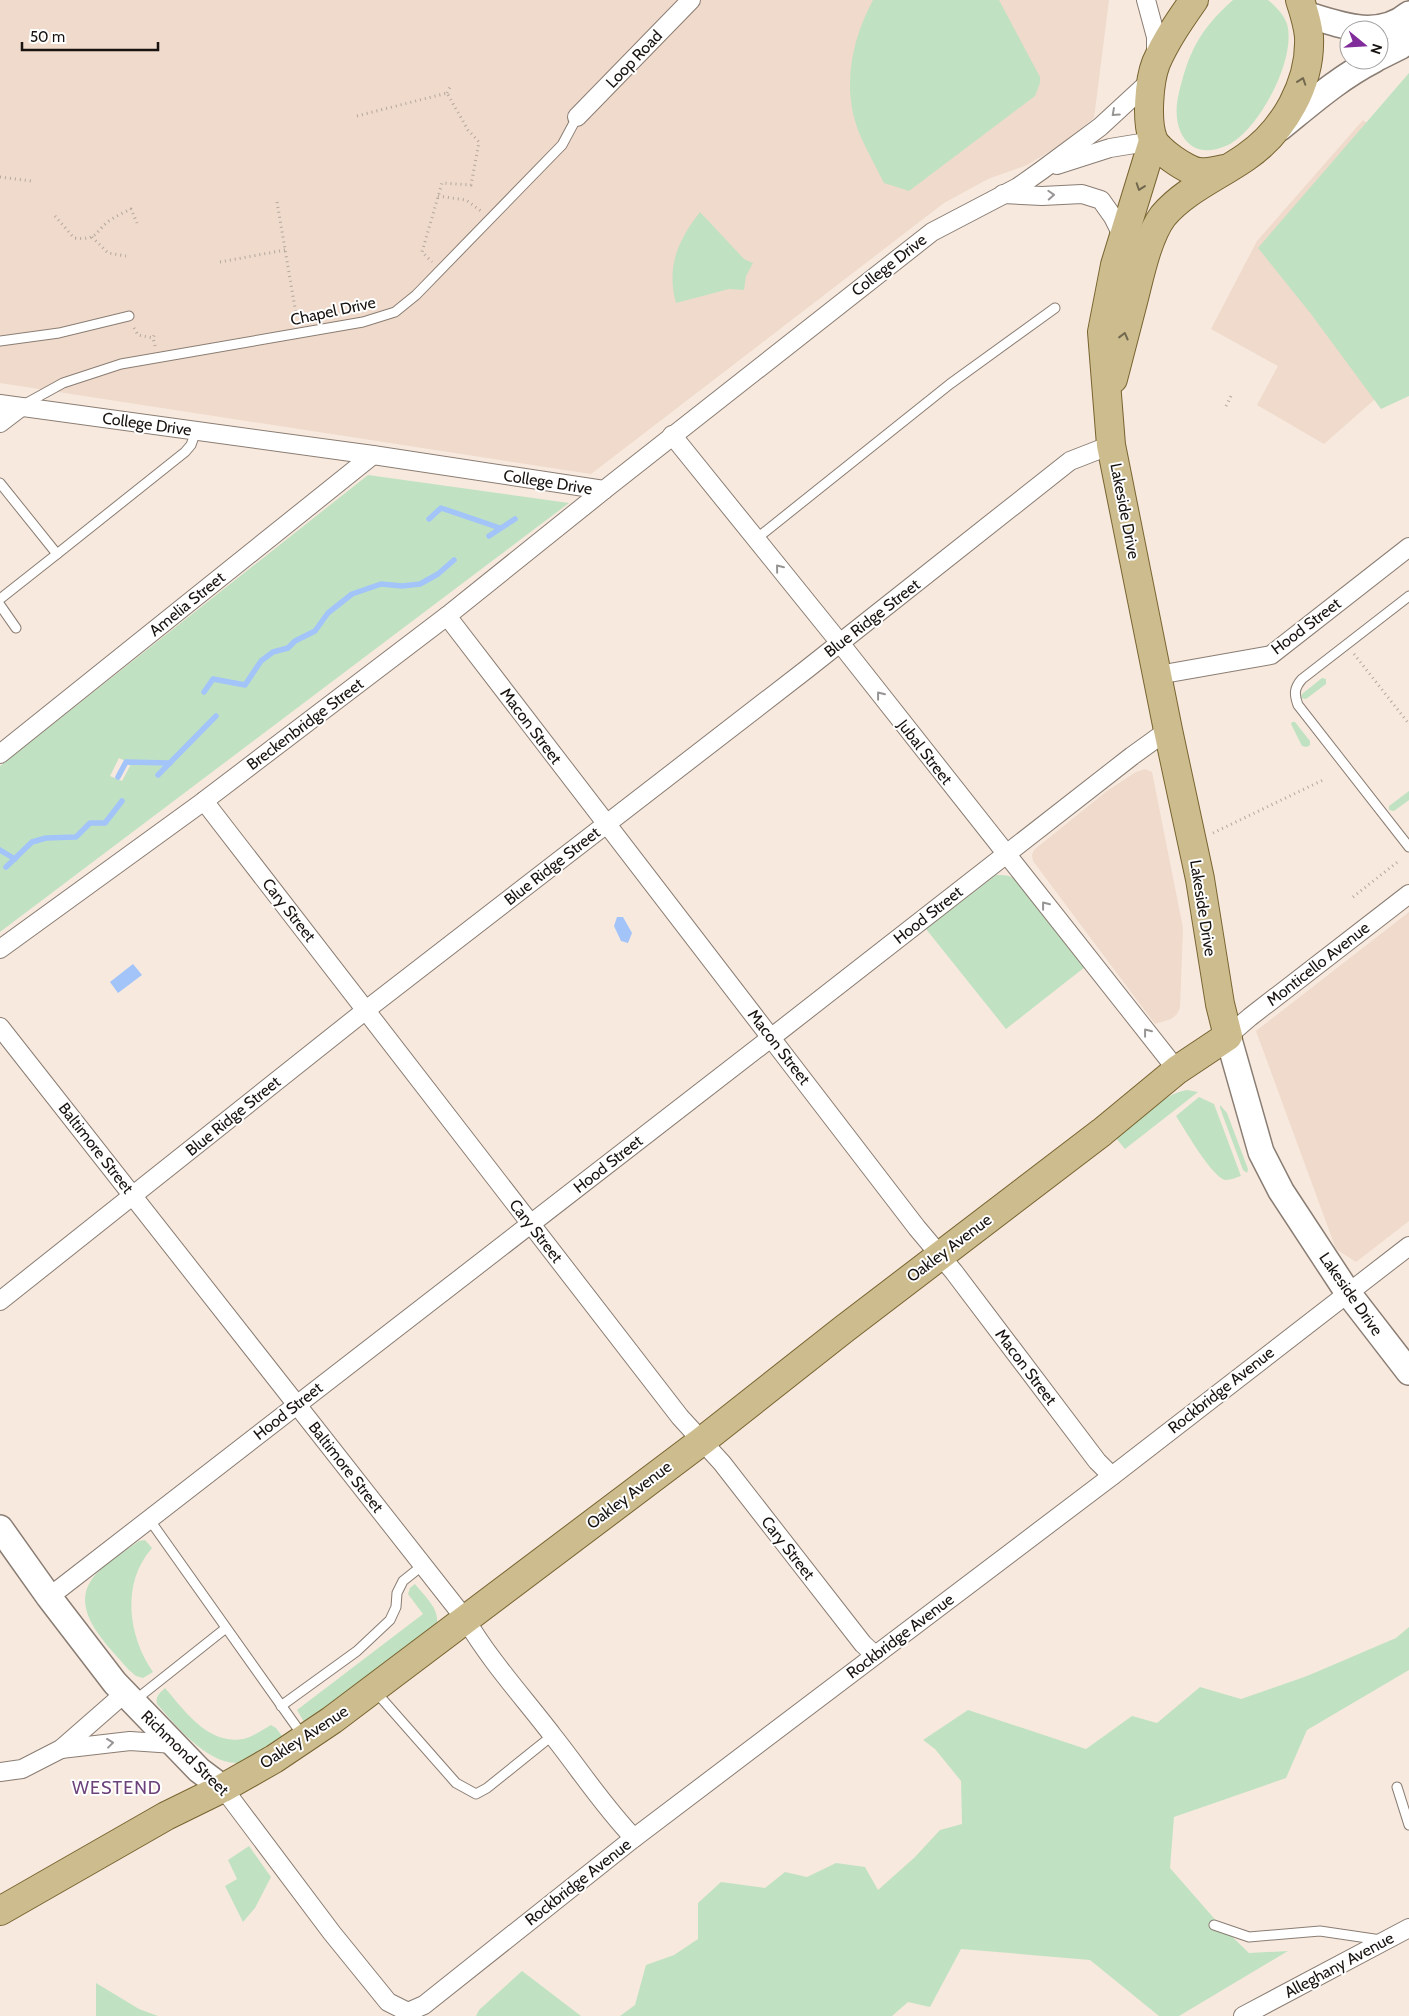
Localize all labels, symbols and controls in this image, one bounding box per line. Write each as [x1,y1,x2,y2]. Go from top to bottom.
scale bar [22,20,159,52]
north arrow [1339,20,1389,70]
street label: Loop Road [602,26,666,92]
text: 50 m [30,28,65,46]
text: N [1366,42,1386,57]
one-way arrow [1296,77,1306,86]
one-way arrow [1112,107,1121,116]
one-way arrow [1135,183,1145,191]
one-way arrow [1048,190,1056,201]
street label: College Drive [848,230,930,300]
street label: Chapel Drive [289,293,377,329]
one-way arrow [1119,332,1129,340]
street label: College Drive [101,408,193,440]
street label: Lakeside Drive [1106,461,1144,561]
street label: College Drive [502,466,594,498]
one-way arrow [776,564,785,573]
street label: Amelia Street [145,567,229,640]
street label: Blue Ridge Street [820,574,924,661]
street label: Hood Street [1267,593,1345,658]
street label: Breckenbridge Street [243,674,367,774]
street label: Macon Street [496,684,566,768]
one-way arrow [878,692,886,701]
street label: Jubal Street [893,715,957,789]
street label: Blue Ridge Street [500,822,604,909]
street label: Lakeside Drive [1186,858,1220,958]
street label: Cary Street [258,874,320,946]
street label: Hood Street [890,882,967,948]
one-way arrow [1043,902,1051,911]
street label: Monticello Avenue [1263,918,1373,1010]
street label: Macon Street [744,1006,815,1089]
one-way arrow [1144,1029,1152,1038]
street label: Blue Ridge Street [182,1072,285,1160]
street label: Baltimore Street [55,1099,138,1198]
street label: Hood Street [570,1131,647,1197]
street label: Cary Street [505,1195,567,1267]
street label: Oakley Avenue [903,1210,995,1286]
street label: Lakeside Drive [1315,1249,1387,1339]
street label: Macon Street [991,1325,1061,1409]
street label: Rockbridge Avenue [1164,1343,1278,1437]
street label: Hood Street [250,1378,327,1444]
street label: Baltimore Street [305,1418,388,1517]
street label: Oakley Avenue [583,1457,675,1533]
street label: Cary Street [757,1512,819,1584]
street label: Rockbridge Avenue [843,1590,957,1682]
street label: Oakley Avenue [256,1701,352,1773]
street label: Richmond Street [137,1706,233,1800]
one-way arrow [106,1738,114,1749]
district label: WESTEND [72,1777,162,1799]
street label: Rockbridge Avenue [521,1835,635,1929]
street label: Alleghany Avenue [1281,1928,1397,2002]

